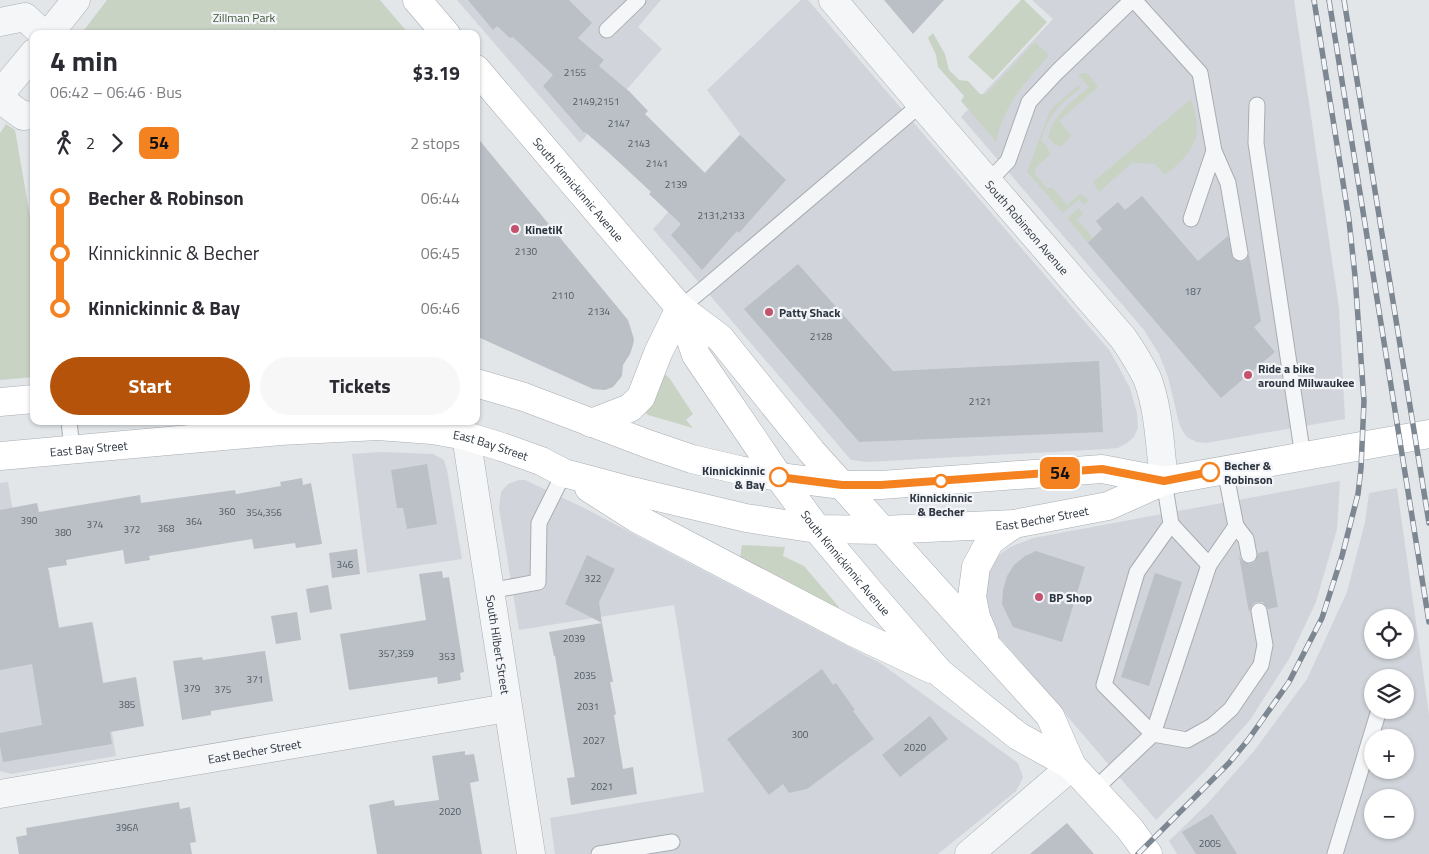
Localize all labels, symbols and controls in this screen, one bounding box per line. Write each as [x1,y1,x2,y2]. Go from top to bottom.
park label: Zillman Park [213,8,276,27]
text: 4 min [50,39,118,82]
text: $3.19 [413,58,460,87]
house number: 2155 [564,65,587,80]
text: 06:42 – 06:46 · Bus [50,80,182,104]
house number: 2149,2151 [572,94,620,109]
house number: 2147 [608,116,630,131]
icon: walk [50,129,78,157]
icon: forward [103,129,131,157]
text: 54 [149,129,169,156]
text: 2 [86,131,95,155]
text: 2 stops [410,131,460,155]
street label: South Kinnickinnic Avenue [528,133,629,246]
house number: 2143 [628,136,650,151]
house number: 2141 [646,156,668,171]
street label: South Robinson Avenue [981,176,1074,279]
house number: 2139 [665,177,688,192]
text: Becher & Robinson [88,183,244,212]
text: 06:44 [421,186,460,210]
house number: 2131,2133 [697,208,745,223]
place label: KinetiK [525,220,563,239]
marker: KinetiK [509,223,521,235]
text: Kinnickinnic & Becher [88,238,259,267]
text: 06:45 [421,241,460,265]
house number: 2130 [515,244,538,259]
house number: 187 [1185,284,1201,299]
house number: 2110 [552,288,575,303]
text: Kinnickinnic & Bay [88,293,240,322]
text: 06:46 [421,296,460,320]
place label: Patty Shack [779,303,841,322]
house number: 2134 [588,304,611,319]
marker: Patty Shack [763,306,775,318]
house number: 2128 [810,329,833,344]
button: Start [50,357,250,415]
button: Tickets [260,357,460,415]
place label: Ride a bike around Milwaukee [1258,359,1354,392]
marker: Ride a bike around Milwaukee [1242,369,1254,381]
house number: 2121 [969,394,991,409]
street label: East Bay Street [452,424,532,465]
street label: East Bay Street [49,435,129,461]
place label: Becher & Robinson [1224,456,1273,489]
line badge: 54 [1038,457,1082,489]
text: 54 [1050,459,1070,486]
place label: Kinnickinnic & Bay [702,461,765,494]
marker: Becher & Robinson [1200,462,1220,482]
marker: Kinnickinnic & Bay [769,467,789,487]
marker: Kinnickinnic & Becher [934,474,948,488]
place label: Kinnickinnic & Becher [910,488,972,521]
street label: East Becher Street [995,500,1091,534]
house number: 360 [219,504,236,519]
house number: 354,356 [246,505,282,520]
street label: South Kinnickinnic Avenue [797,506,895,620]
house number: 390 [21,513,38,528]
house number: 364 [186,514,203,529]
house number: 374 [87,517,104,532]
house number: 368 [158,521,175,536]
house number: 372 [124,522,140,537]
house number: 380 [55,525,72,540]
house number: 346 [337,557,354,572]
house number: 322 [585,571,601,586]
place label: BP Shop [1049,588,1093,607]
marker: BP Shop [1033,591,1045,603]
street label: South Hilbert Street [481,593,516,696]
map controls [1364,609,1414,839]
button: locate [1364,609,1414,659]
house number: 2039 [563,631,586,646]
house number: 357,359 [378,646,414,661]
house number: 353 [439,649,455,664]
house number: 2035 [574,668,597,683]
button: layers [1364,669,1414,719]
house number: 371 [247,672,263,687]
house number: 379 [184,681,201,696]
house number: 375 [215,682,232,697]
house number: 385 [119,697,136,712]
house number: 2031 [577,699,599,714]
house number: 300 [792,727,809,742]
button: + [1364,729,1414,779]
street label: East Becher Street [206,733,303,768]
house number: 2027 [583,733,605,748]
house number: 2020 [904,740,927,755]
house number: 2021 [591,779,613,794]
button: − [1364,789,1414,839]
house number: 2020 [439,804,462,819]
house number: 396A [116,820,138,835]
house number: 2005 [1199,836,1222,851]

